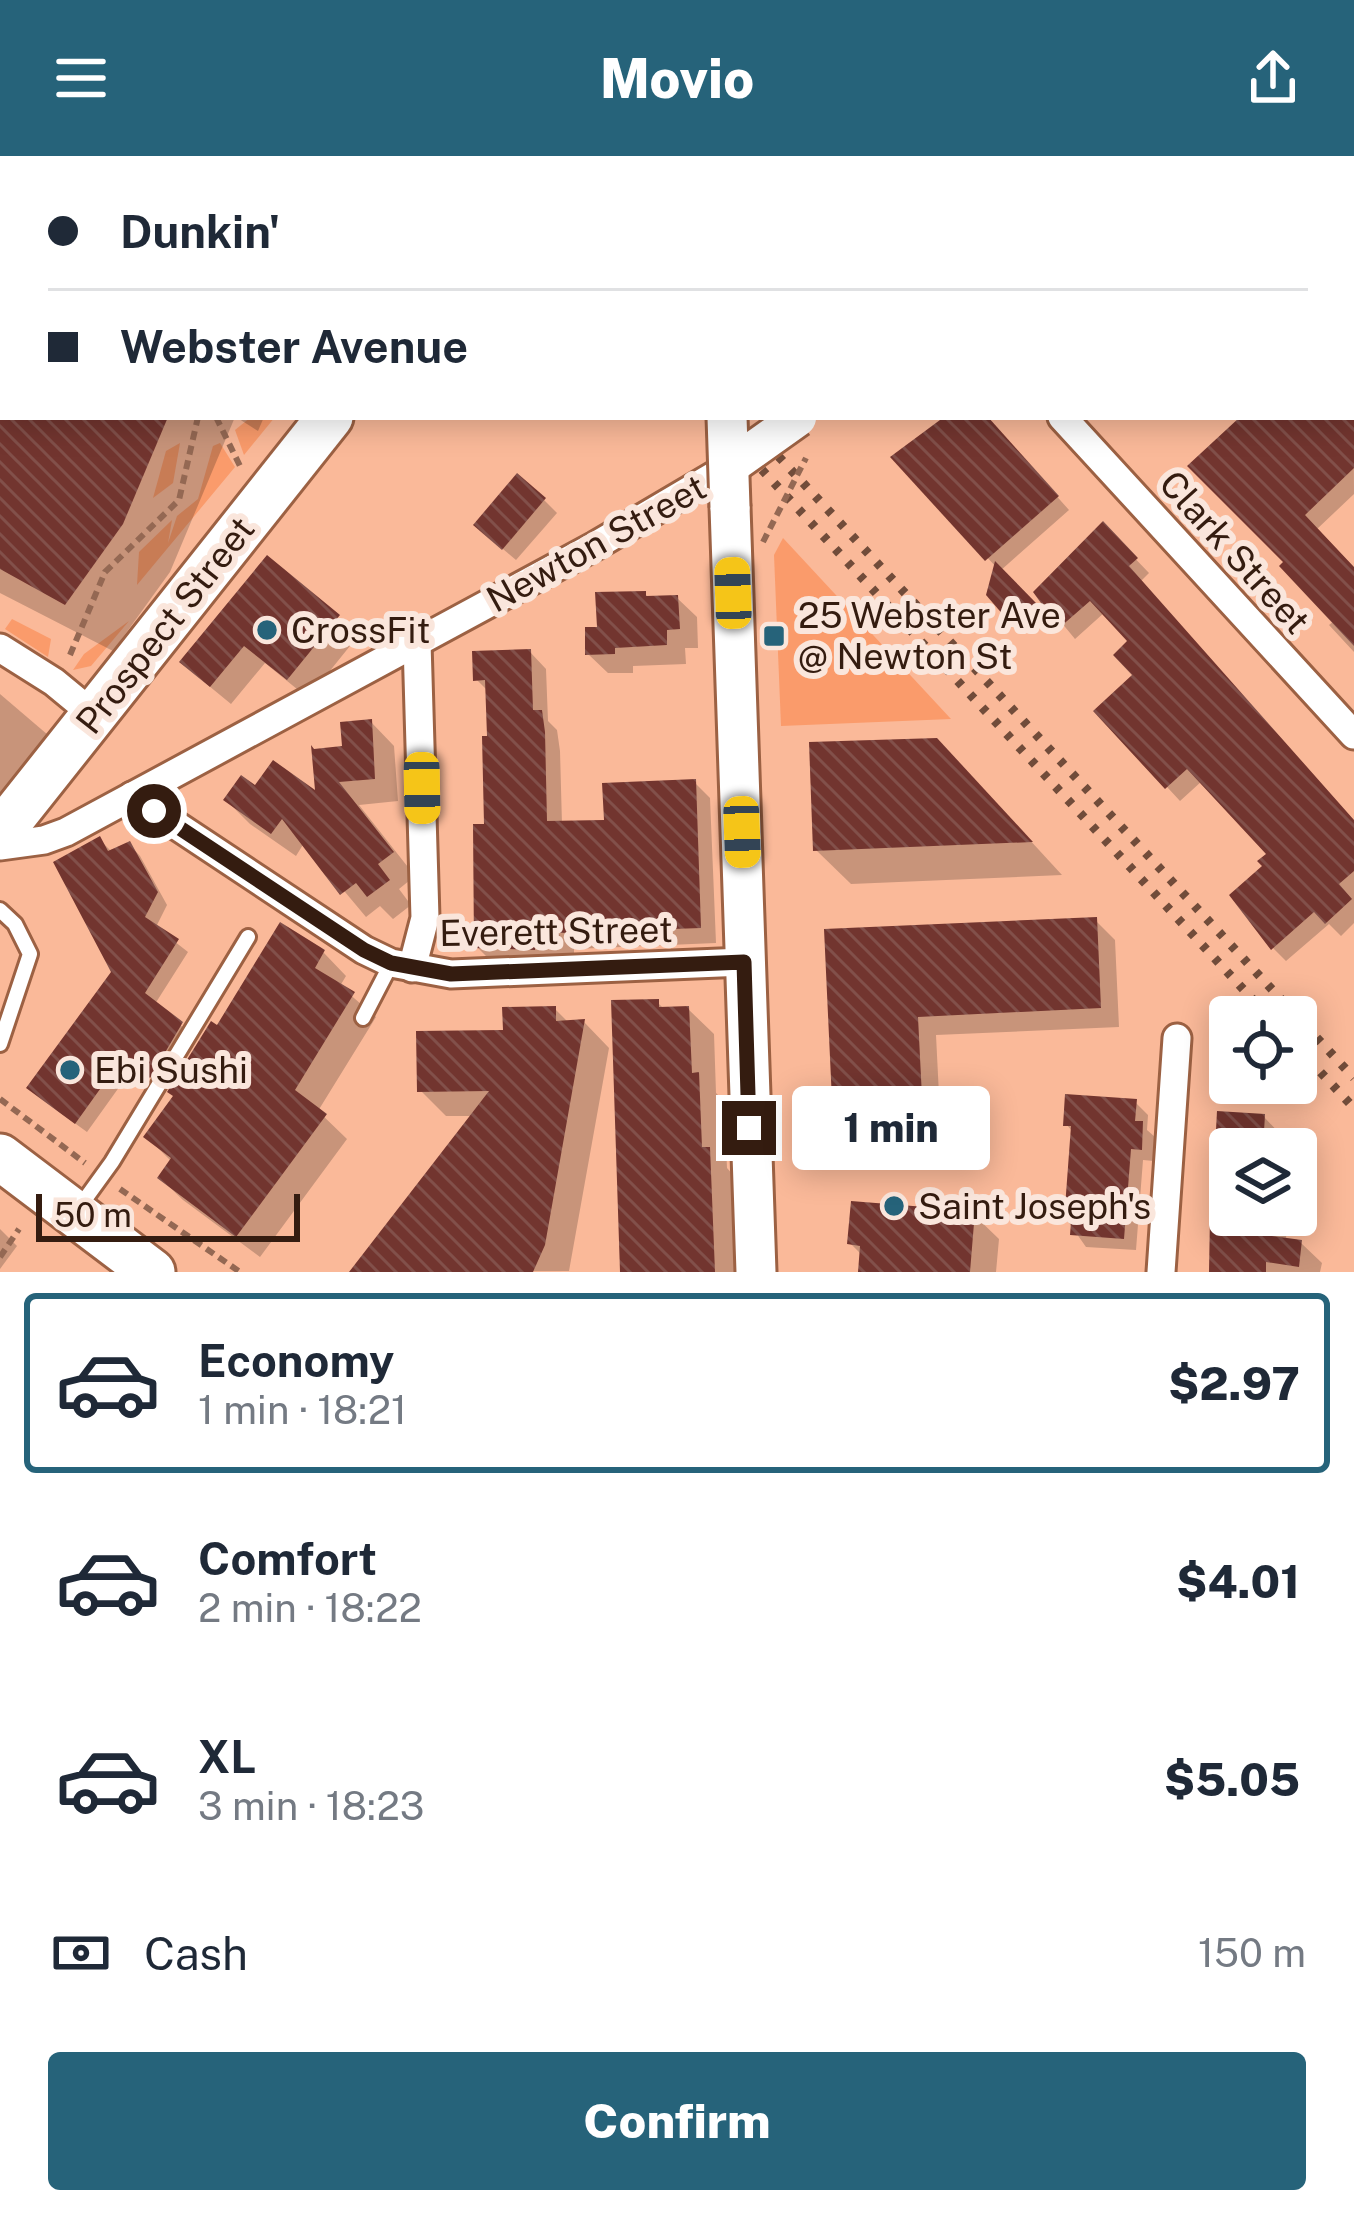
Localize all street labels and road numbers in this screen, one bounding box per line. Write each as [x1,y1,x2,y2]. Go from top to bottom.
street label: Clark Street [1151,462,1319,642]
street label: Newton Street [479,466,713,620]
street label: Prospect Street [67,508,263,742]
street label: Everett Street [439,908,673,954]

